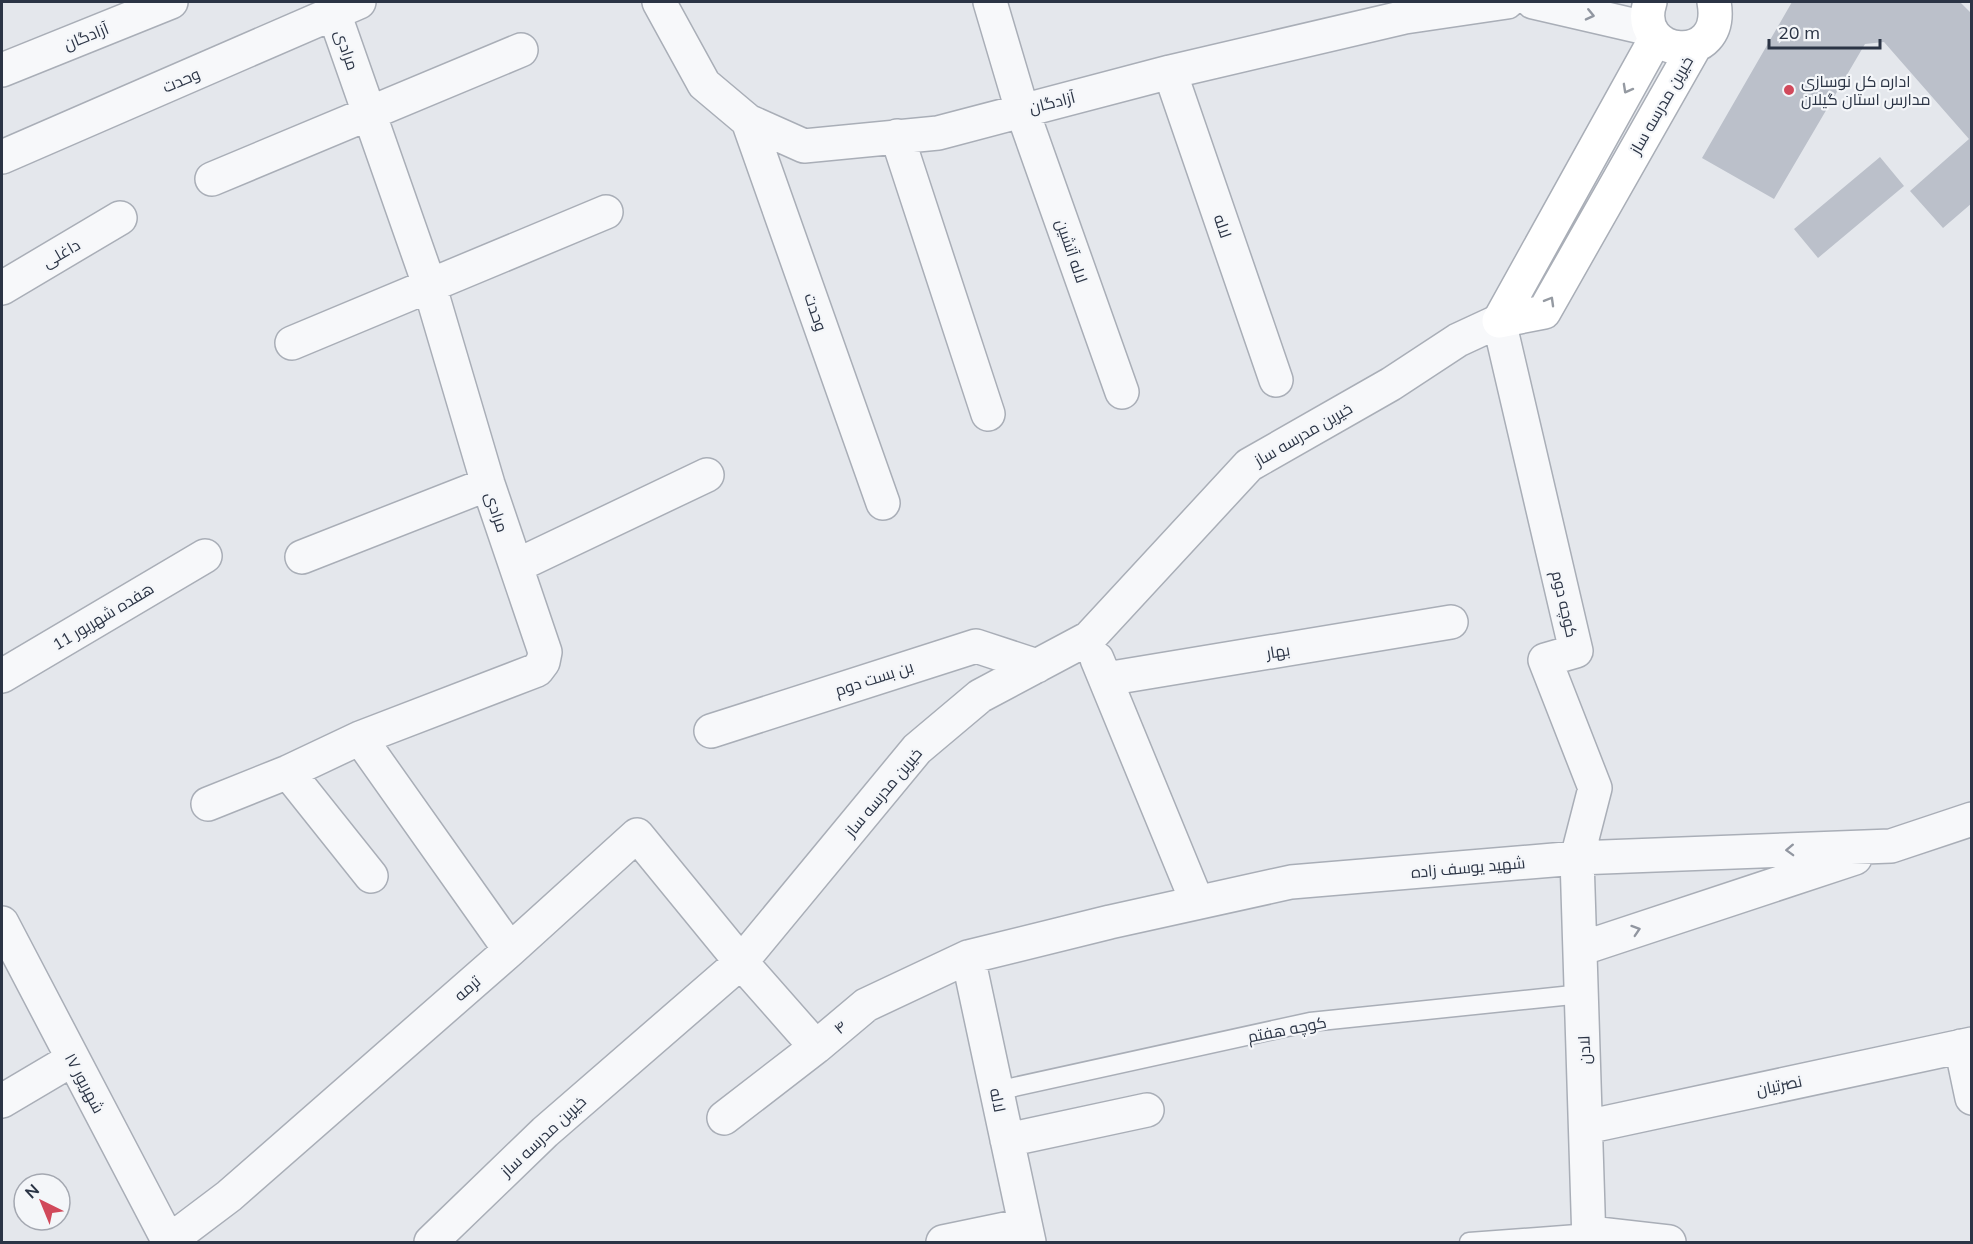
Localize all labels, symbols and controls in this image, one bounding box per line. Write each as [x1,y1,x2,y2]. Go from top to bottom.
one-way arrow [1585,7,1595,20]
scale bar [1769,12,1880,50]
street label: آزادگان [61,18,112,55]
text: 20 m [1778,21,1820,44]
street label: مرادی [330,27,363,73]
street label: خیرین مدرسه ساز [1624,52,1698,159]
street label: وحدت [159,63,203,97]
place label: اداره کل نوسازی مدارس استان گیلان [1801,71,1931,110]
one-way arrow [1623,83,1635,93]
marker: اداره کل نوسازی مدارس استان گیلان [1782,83,1796,97]
street label: آزادگان [1027,86,1078,118]
street label: لاله [1210,211,1236,241]
street label: لاله آتشین [1051,216,1092,286]
street label: داغلی [38,234,84,273]
street label: وحدت [800,290,832,334]
one-way arrow [1543,297,1554,307]
street label: خیرین مدرسه ساز [1250,398,1356,471]
street label: مرادی [480,489,513,535]
street label: کوچه دوم [1546,569,1582,640]
street label: هفده شهریور 11 [49,578,158,655]
street label: بهار [1264,639,1291,664]
street label: بن بست دوم [832,656,916,702]
street label: خیرین مدرسه ساز [839,743,927,842]
one-way arrow [1786,844,1795,856]
street label: شهید یوسف زاده [1410,852,1526,883]
one-way arrow [1630,925,1641,938]
street label: ترمه [450,971,485,1005]
street label: کوچه هفتم [1246,1012,1328,1048]
street label: ۴ [830,1016,850,1038]
street label: لادن [1574,1035,1595,1065]
street label: ۱۷ شهریور [60,1049,109,1117]
street label: نصرتیان [1754,1070,1804,1101]
street label: لاله [986,1086,1010,1114]
street label: خیرین مدرسه ساز [495,1091,591,1182]
north arrow [12,1172,72,1232]
text: N [21,1180,43,1202]

